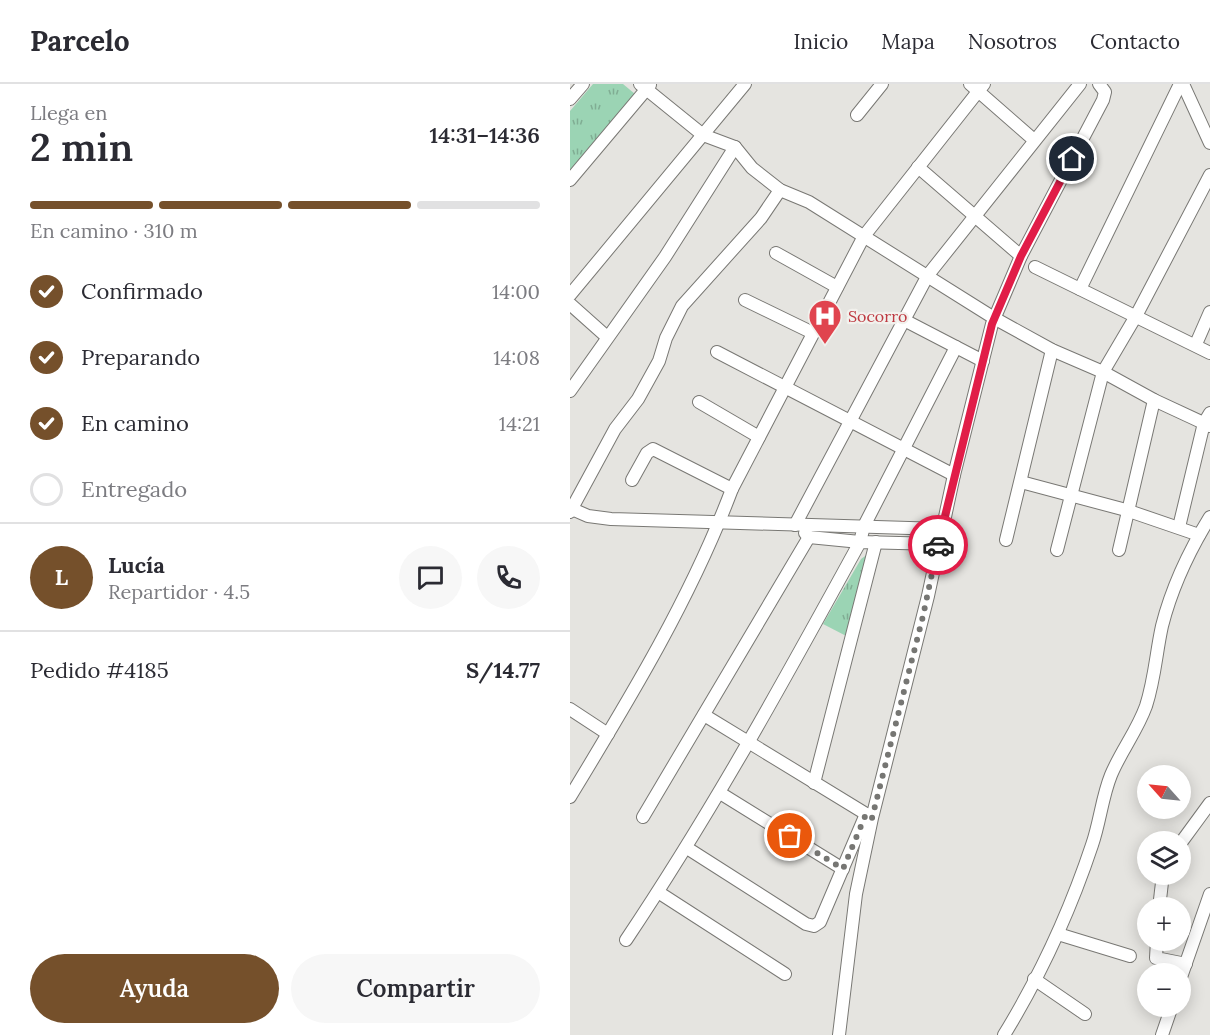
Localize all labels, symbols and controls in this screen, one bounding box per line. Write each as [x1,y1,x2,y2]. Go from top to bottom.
text: Parcelo [30,23,130,59]
text: Inicio [793,28,848,55]
text: Mapa [881,28,935,55]
text: Nosotros [968,28,1057,55]
text: Contacto [1090,28,1180,55]
text: Llega en [30,100,107,125]
text: 14:31–14:36 [430,121,540,149]
text: 2 min [30,122,133,172]
pin [1046,133,1097,184]
icon: home [1055,142,1088,175]
text: En camino · 310 m [30,218,198,243]
icon: check [30,275,63,308]
text: Confirmado [81,277,203,305]
text: 14:00 [492,279,540,304]
hospital icon: Socorro [807,298,843,345]
place label: Socorro [848,306,907,326]
icon: check [30,341,63,374]
text: Preparando [81,343,200,371]
text: 14:08 [493,345,540,370]
icon: check [30,407,63,440]
text: En camino [81,409,189,437]
text: 14:21 [499,411,540,436]
text: Entregado [81,475,187,503]
courier [908,515,968,575]
icon: car [922,529,955,562]
button: chat [399,546,462,609]
button: phone [477,546,540,609]
text: Lucía [108,551,165,579]
text: L [55,563,68,591]
text: Repartidor · 4.5 [108,579,250,604]
text: Pedido #4185 [30,656,169,684]
text: S/14.77 [466,656,540,684]
north arrow [1137,765,1191,819]
map controls [1137,765,1191,1017]
pin [764,810,815,861]
icon: bag [773,819,806,852]
button: layers [1137,831,1191,885]
button: + [1137,897,1191,951]
button: Ayuda [30,954,279,1023]
button: Compartir [291,954,540,1023]
button: − [1137,963,1191,1017]

